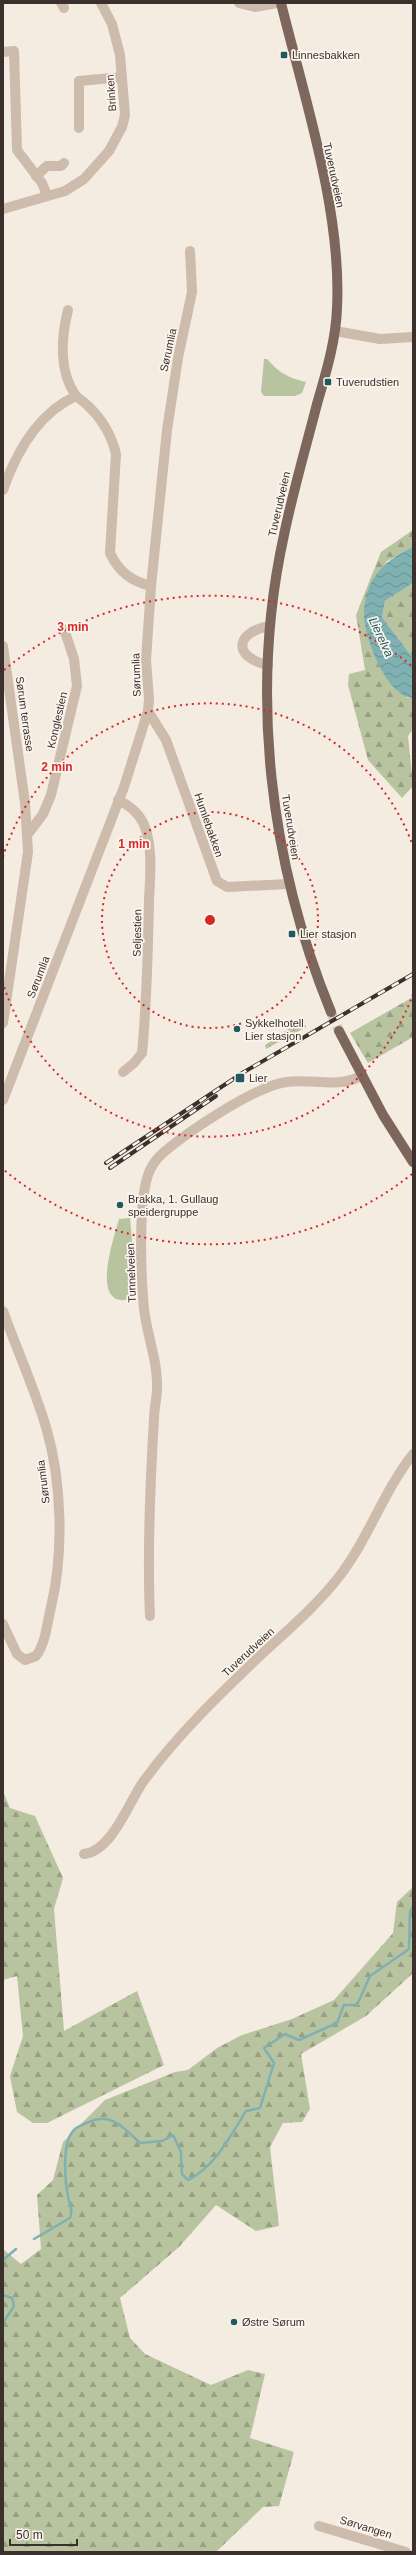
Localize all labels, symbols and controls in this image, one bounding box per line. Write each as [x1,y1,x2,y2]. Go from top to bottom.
place label: Linnesbakken [292,49,360,61]
marker: Linnesbakken [279,50,289,60]
street label: Brinken [104,74,118,112]
street label: Tuverudveien [321,141,347,209]
street label: Sørumlia [158,326,179,373]
place label: Tuverudstien [336,376,399,388]
marker: Tuverudstien [323,377,333,387]
street label: Tuverudveien [266,470,292,538]
water label: Lierelva [366,615,396,659]
text: 3 min [57,620,89,634]
street label: Sørumlia [129,652,143,697]
street label: Sørum terrasse [14,676,36,752]
street label: Konglestien [45,691,69,749]
text: 2 min [41,760,73,774]
street label: Humlebakken [192,791,226,859]
street label: Tuverudveien [280,793,302,861]
text: 1 min [118,837,150,851]
street label: Seljestien [131,909,143,957]
centre of rings [203,913,217,927]
place label: Lier stasjon [300,928,356,940]
marker: Lier stasjon [287,929,297,939]
street label: Sørumlia [25,953,52,1000]
place label: Sykkelhotell Lier stasjon [245,1017,304,1042]
marker: Sykkelhotell Lier stasjon [232,1024,242,1034]
marker: Lier [234,1072,246,1084]
place label: Lier [249,1072,268,1084]
place label: Brakka, 1. Gullaug speidergruppe [128,1193,219,1218]
marker: Brakka, 1. Gullaug speidergruppe [115,1200,125,1210]
street label: Tunnelveien [124,1243,138,1303]
street label: Sørumlia [34,1459,52,1505]
street label: Tuverudveien [220,1625,276,1679]
place label: Østre Sørum [242,2316,305,2328]
marker: Østre Sørum [229,2317,239,2327]
street label: Sørvangen [339,2513,393,2541]
scale bar [10,2521,77,2547]
text: 50 m [16,2528,43,2542]

